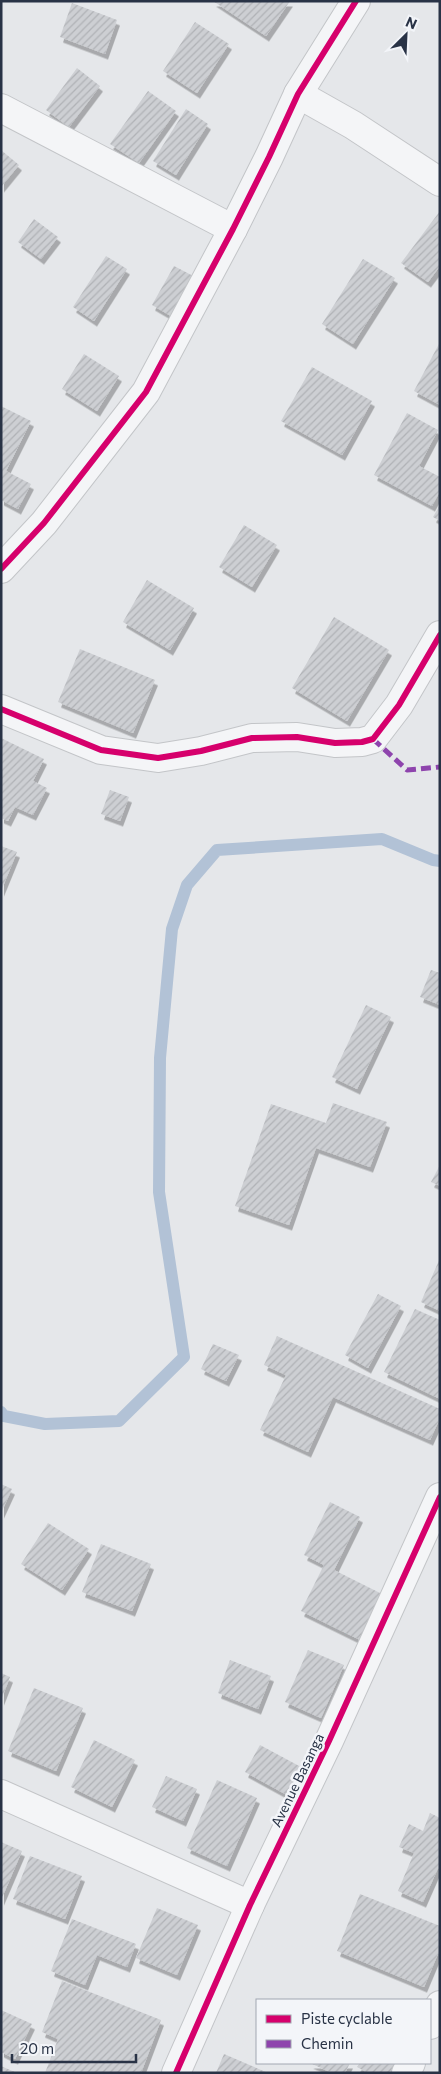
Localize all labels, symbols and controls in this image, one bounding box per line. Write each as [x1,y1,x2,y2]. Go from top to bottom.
north arrow [381,10,431,60]
text: N [403,13,420,33]
street label: Avenue Basanga [267,1730,327,1830]
legend [256,1999,431,2064]
text: Piste cyclable [301,2009,393,2027]
scale bar [12,2032,136,2064]
text: Chemin [301,2034,353,2052]
text: 20 m [20,2039,54,2057]

